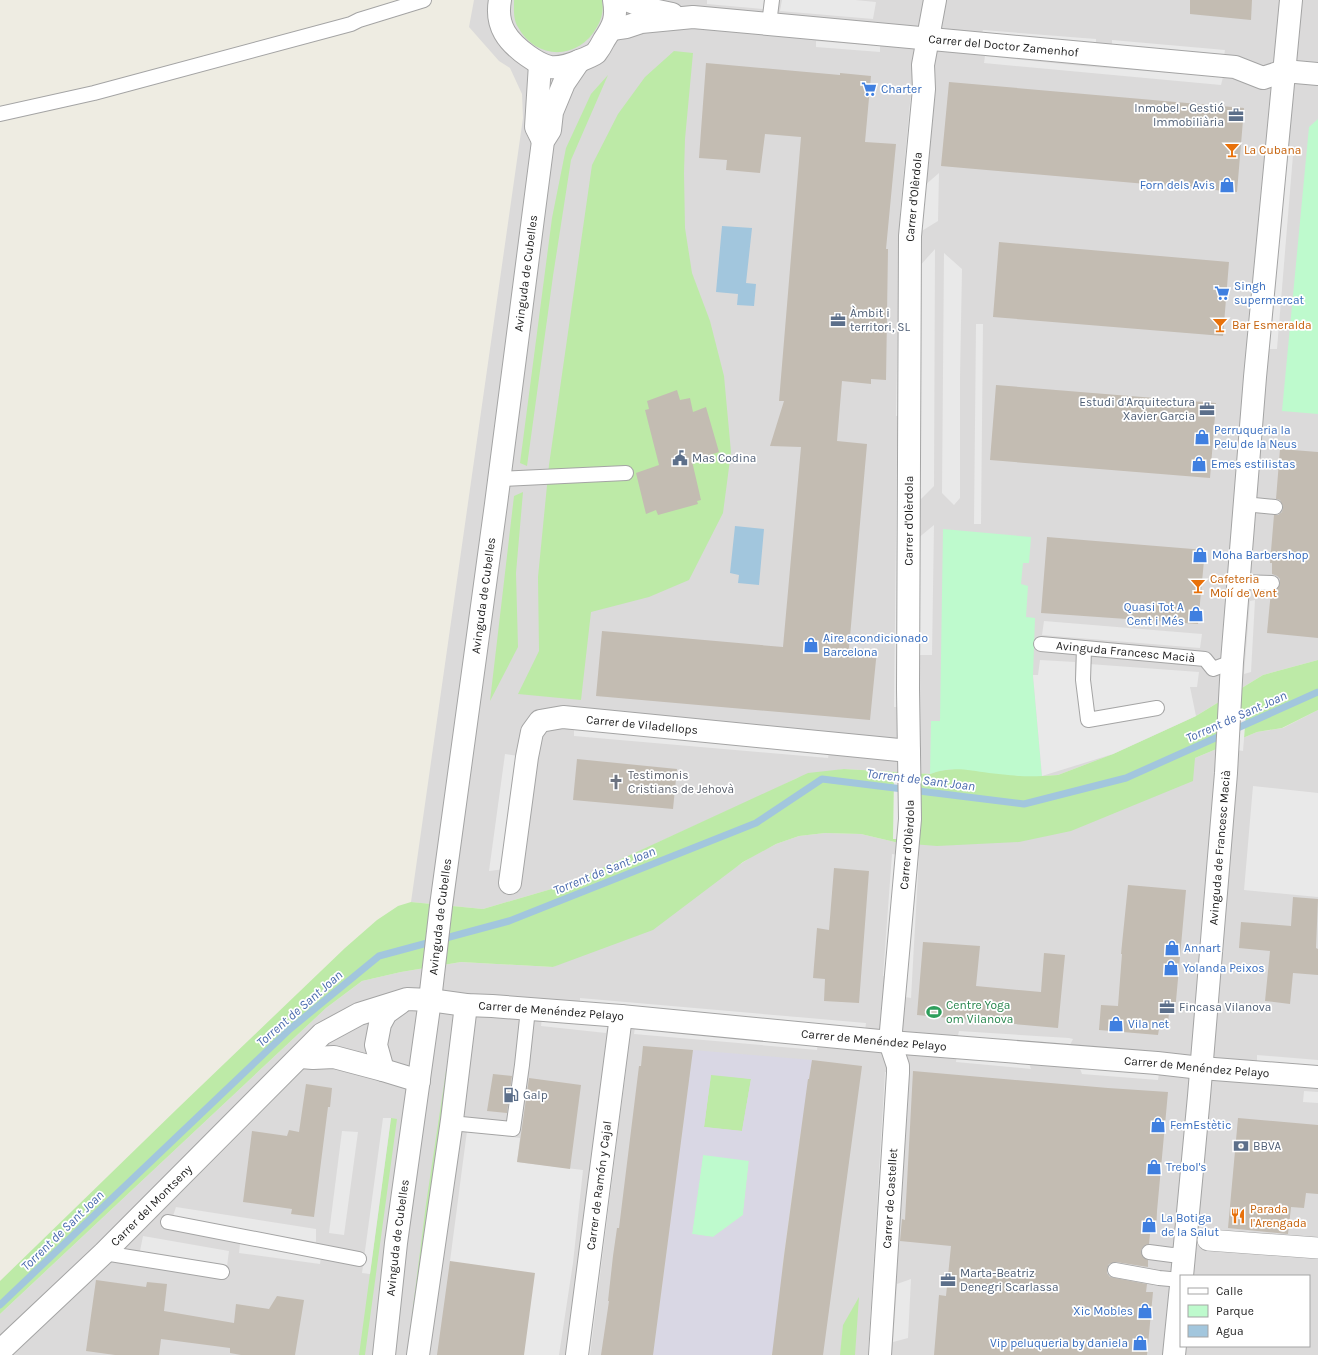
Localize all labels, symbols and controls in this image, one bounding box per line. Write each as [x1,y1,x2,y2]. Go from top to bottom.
street label: Carrer del Doctor Zamenhof [928,32,1080,60]
supermarket icon: Charter [860,80,878,98]
place label: Charter [881,82,922,96]
place label: Inmobel - Gestió Immobiliària [1134,101,1224,129]
office icon: Inmobel - Gestió Immobiliària [1227,106,1245,124]
bar icon: La Cubana [1223,141,1241,159]
place label: La Cubana [1244,143,1301,157]
street label: Carrer d'Olèrdola [903,151,925,242]
shop icon: Forn dels Avis [1218,176,1236,194]
place label: Forn dels Avis [1140,178,1215,192]
street label: Avinguda de Cubelles [511,214,540,332]
place label: Singh supermercat [1234,279,1305,307]
supermarket icon: Singh supermercat [1213,284,1231,302]
place label: Àmbit i territori, SL [850,305,911,334]
office icon: Àmbit i territori, SL [829,311,847,329]
bar icon: Bar Esmeralda [1211,316,1229,334]
place label: Bar Esmeralda [1232,318,1312,332]
place label: Estudi d'Arquitectura Xavier Garcia [1079,395,1195,423]
office icon: Estudi d'Arquitectura Xavier Garcia [1198,400,1216,418]
place label: Perruqueria la Pelu de la Neus [1214,423,1297,451]
shop icon: Perruqueria la Pelu de la Neus [1193,428,1211,446]
public building icon: Mas Codina [671,449,689,467]
place label: Mas Codina [692,451,756,465]
shop icon: Emes estilistas [1190,455,1208,473]
place label: Emes estilistas [1211,457,1296,471]
street label: Carrer d'Olèrdola [902,476,916,566]
street label: Avinguda de Cubelles [469,536,498,655]
shop icon: Moha Barbershop [1191,546,1209,564]
place label: Moha Barbershop [1212,548,1309,562]
place label: Cafeteria Molí de Vent [1210,572,1277,600]
bar icon: Cafeteria Molí de Vent [1189,577,1207,595]
place label: Quasi Tot A Cent i Més [1124,600,1184,628]
shop icon: Quasi Tot A Cent i Més [1187,605,1205,623]
place label: Aire acondicionado Barcelona [823,631,928,659]
shop icon: Aire acondicionado Barcelona [802,636,820,654]
street label: Avinguda Francesc Macià [1056,638,1196,665]
water label: Torrent de Sant Joan [1183,687,1289,745]
street label: Carrer de Viladellops [585,712,699,737]
water label: Torrent de Sant Joan [866,765,976,794]
place label: Testimonis Cristians de Jehovà [628,768,734,796]
street label: Avinguda de Francesc Macià [1206,769,1233,926]
church icon: Testimonis Cristians de Jehovà [607,773,625,791]
street label: Carrer d'Olèrdola [897,800,917,890]
water label: Torrent de Sant Joan [551,843,657,898]
street label: Avinguda de Cubelles [426,857,454,976]
shop icon: Annart [1163,939,1181,957]
place label: Annart [1184,941,1221,955]
shop icon: Yolanda Peixos [1162,959,1180,977]
place label: Yolanda Peixos [1183,961,1265,975]
water label: Torrent de Sant Joan [253,967,345,1050]
street label: Carrer de Menéndez Pelayo [478,998,625,1023]
place label: Centre Yoga om Vilanova [946,998,1013,1026]
office icon: Fincasa Vilanova [1158,998,1176,1016]
place label: Fincasa Vilanova [1179,1000,1271,1014]
sports icon: Centre Yoga om Vilanova [925,1003,943,1021]
shop icon: Vila net [1107,1015,1125,1033]
place label: Vila net [1128,1017,1170,1031]
street label: Carrer de Menéndez Pelayo [800,1026,947,1053]
street label: Carrer de Menéndez Pelayo [1123,1053,1270,1080]
fuel station icon: Galp [502,1086,520,1104]
place label: Galp [523,1088,548,1102]
shop icon: FemEstètic [1149,1116,1167,1134]
place label: FemEstètic [1170,1118,1231,1132]
street label: Carrer de Ramón y Cajal [584,1120,614,1251]
bank icon: BBVA [1232,1137,1250,1155]
place label: BBVA [1253,1139,1281,1153]
street label: Carrer de Castellet [880,1147,900,1249]
shop icon: Trebol's [1145,1158,1163,1176]
place label: Trebol's [1166,1160,1207,1174]
street label: Carrer del Montseny [108,1161,195,1249]
street label: Avinguda de Cubelles [383,1179,412,1297]
water label: Torrent de Sant Joan [18,1187,107,1274]
place label: Parada l'Arengada [1250,1202,1307,1230]
restaurant icon: Parada l'Arengada [1229,1207,1247,1225]
place label: La Botiga de la Salut [1161,1211,1219,1239]
shop icon: La Botiga de la Salut [1140,1216,1158,1234]
place label: Marta-Beatriz Denegri Scarlassa [960,1266,1059,1294]
office icon: Marta-Beatriz Denegri Scarlassa [939,1271,957,1289]
legend [1180,1275,1310,1347]
text: Calle [1216,1284,1243,1298]
shop icon: Xic Mobles [1136,1302,1154,1320]
place label: Xic Mobles [1073,1304,1133,1318]
text: Parque [1216,1304,1254,1318]
text: Agua [1216,1324,1244,1338]
shop icon: Vip peluqueria by daniela [1131,1334,1149,1352]
place label: Vip peluqueria by daniela [990,1336,1128,1350]

